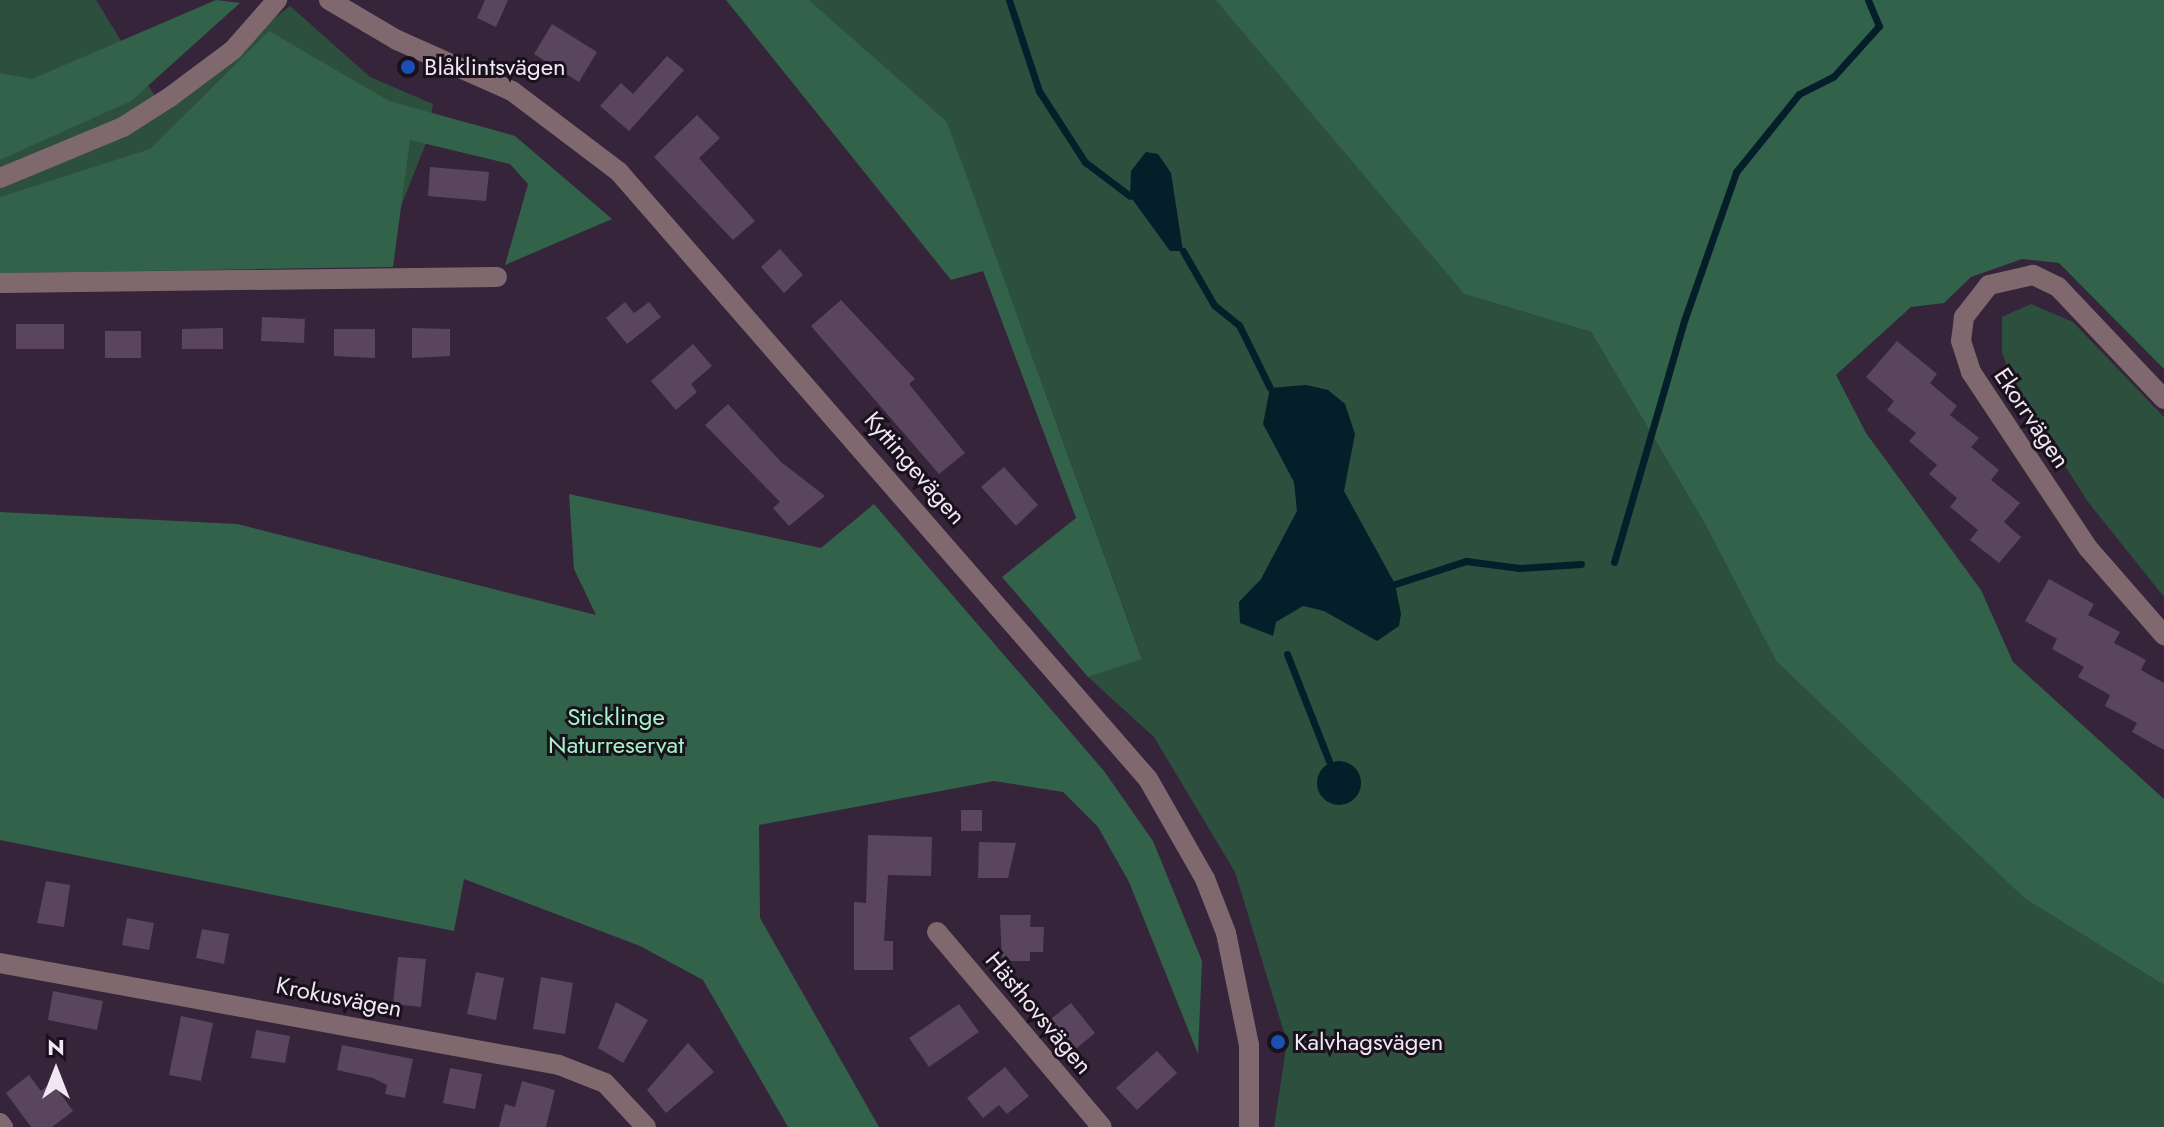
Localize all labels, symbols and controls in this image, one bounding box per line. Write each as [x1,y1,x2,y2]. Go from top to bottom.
place label: Blåklintsvägen [424,53,566,81]
marker: Blåklintsvägen [399,58,417,76]
street label: Ekorrvägen [1988,362,2076,474]
street label: Kyttingevägen [858,406,972,530]
park label: Sticklinge Naturreservat [548,703,684,759]
street label: Hästhovsvägen [980,946,1098,1080]
street label: Krokusvägen [274,971,404,1023]
place label: Kalvhagsvägen [1294,1028,1443,1056]
north arrow [16,1031,96,1111]
text: N [47,1031,65,1063]
marker: Kalvhagsvägen [1269,1033,1287,1051]

